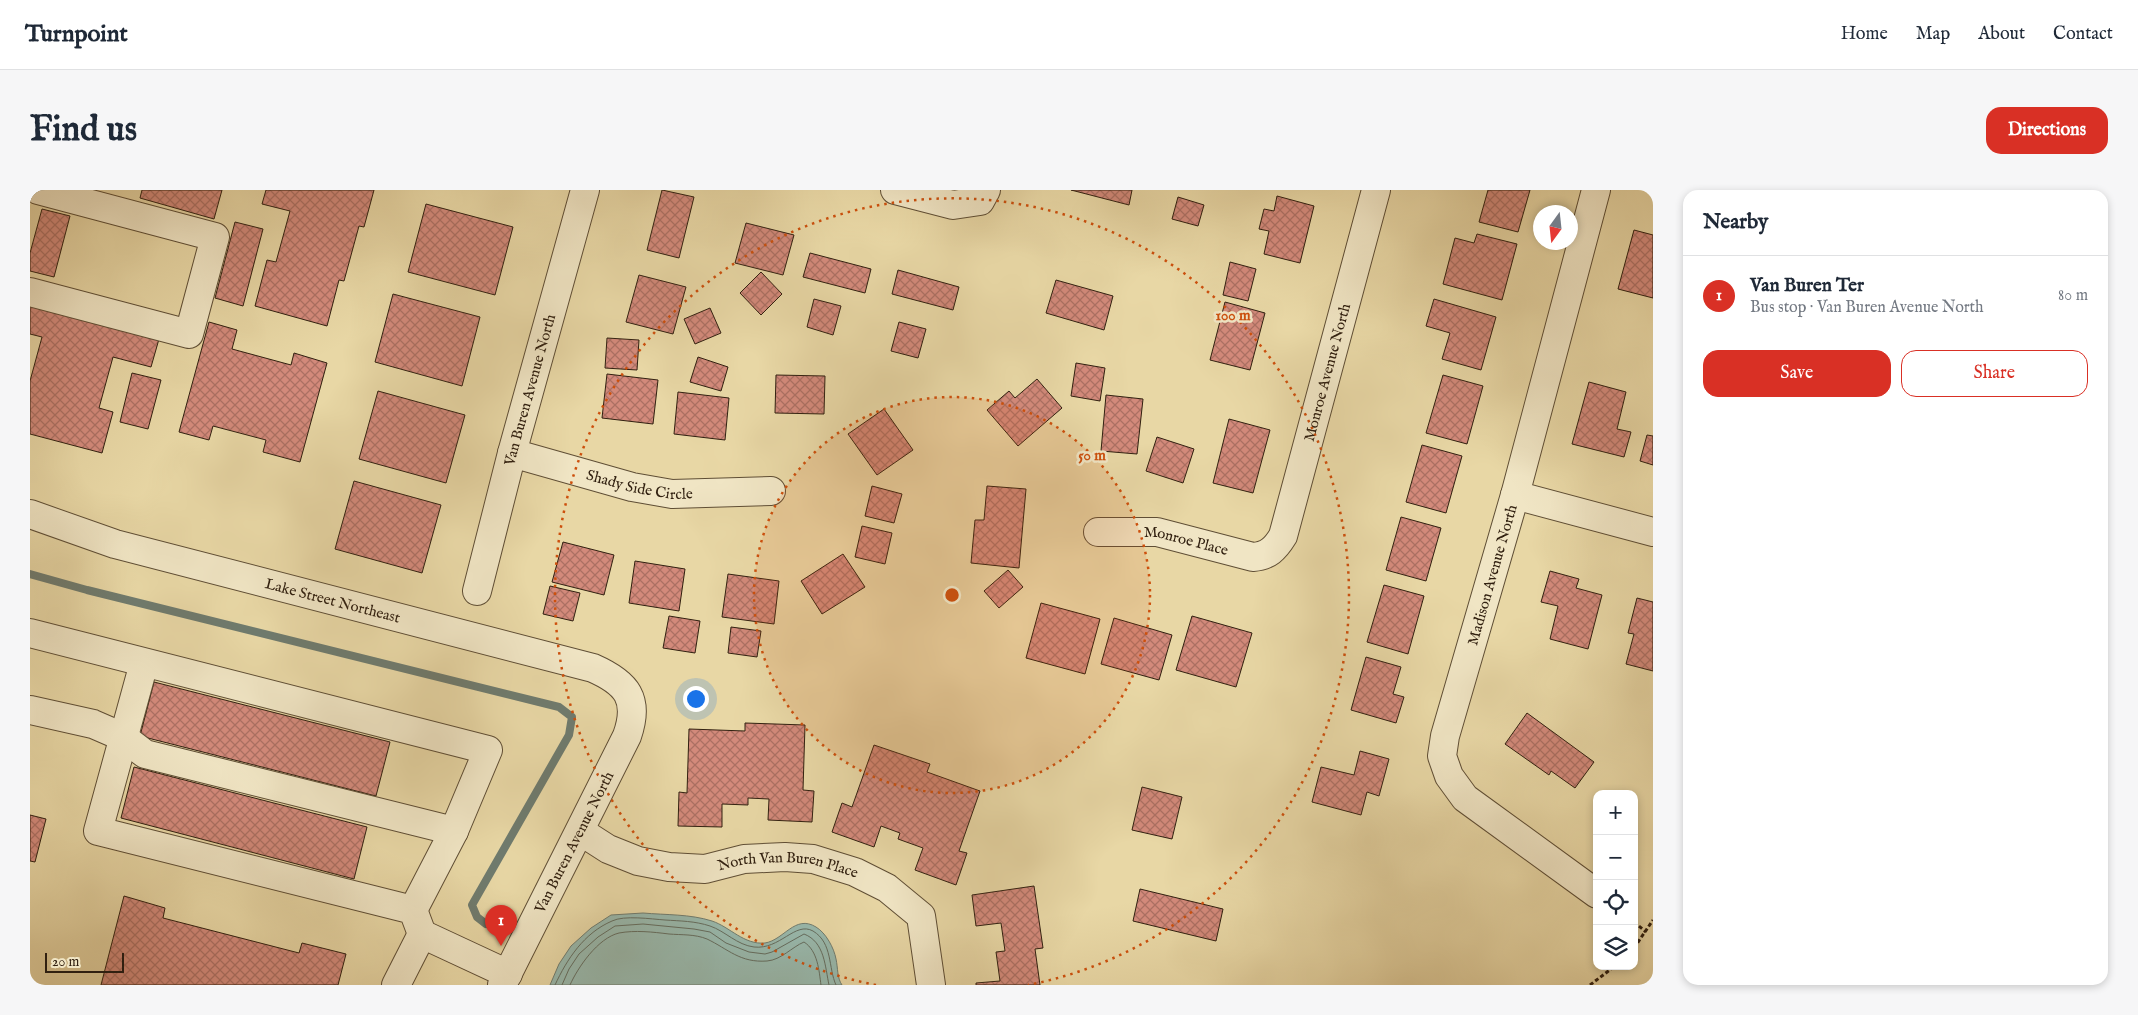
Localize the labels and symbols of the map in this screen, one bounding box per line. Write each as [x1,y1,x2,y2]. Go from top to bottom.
north arrow [1533,205,1578,250]
street label: Monroe Avenue North [1300,301,1355,444]
text: 100 m [1215,306,1251,325]
street label: Van Buren Avenue North [500,312,560,469]
text: 50 m [1078,446,1106,465]
street label: Shady Side Circle [584,466,693,504]
street label: Madison Avenue North [1463,503,1522,648]
street label: Monroe Place [1144,523,1230,560]
street label: Lake Street Northeast [263,574,402,628]
centre of rings [943,586,961,604]
your location [683,686,709,712]
street label: Van Buren Avenue North [530,768,618,917]
street label: North Van Buren Place [716,848,861,882]
pin: 1 [485,905,517,946]
scale bar [45,950,124,973]

